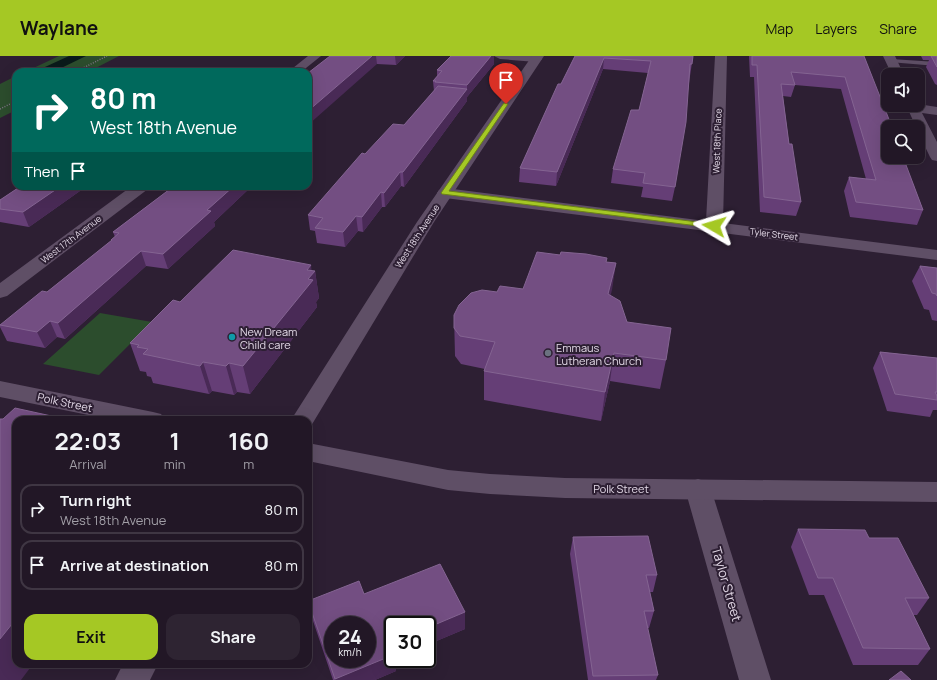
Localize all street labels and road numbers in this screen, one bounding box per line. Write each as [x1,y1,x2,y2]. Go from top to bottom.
street label: West 18th Place [709,108,725,174]
street label: West 18th Avenue [392,202,442,270]
street label: West 17th Avenue [38,212,104,266]
street label: Tyler Street [749,225,799,243]
street label: Polk Street [36,389,94,415]
street label: Polk Street [593,481,649,496]
street label: Taylor Street [708,545,746,623]

